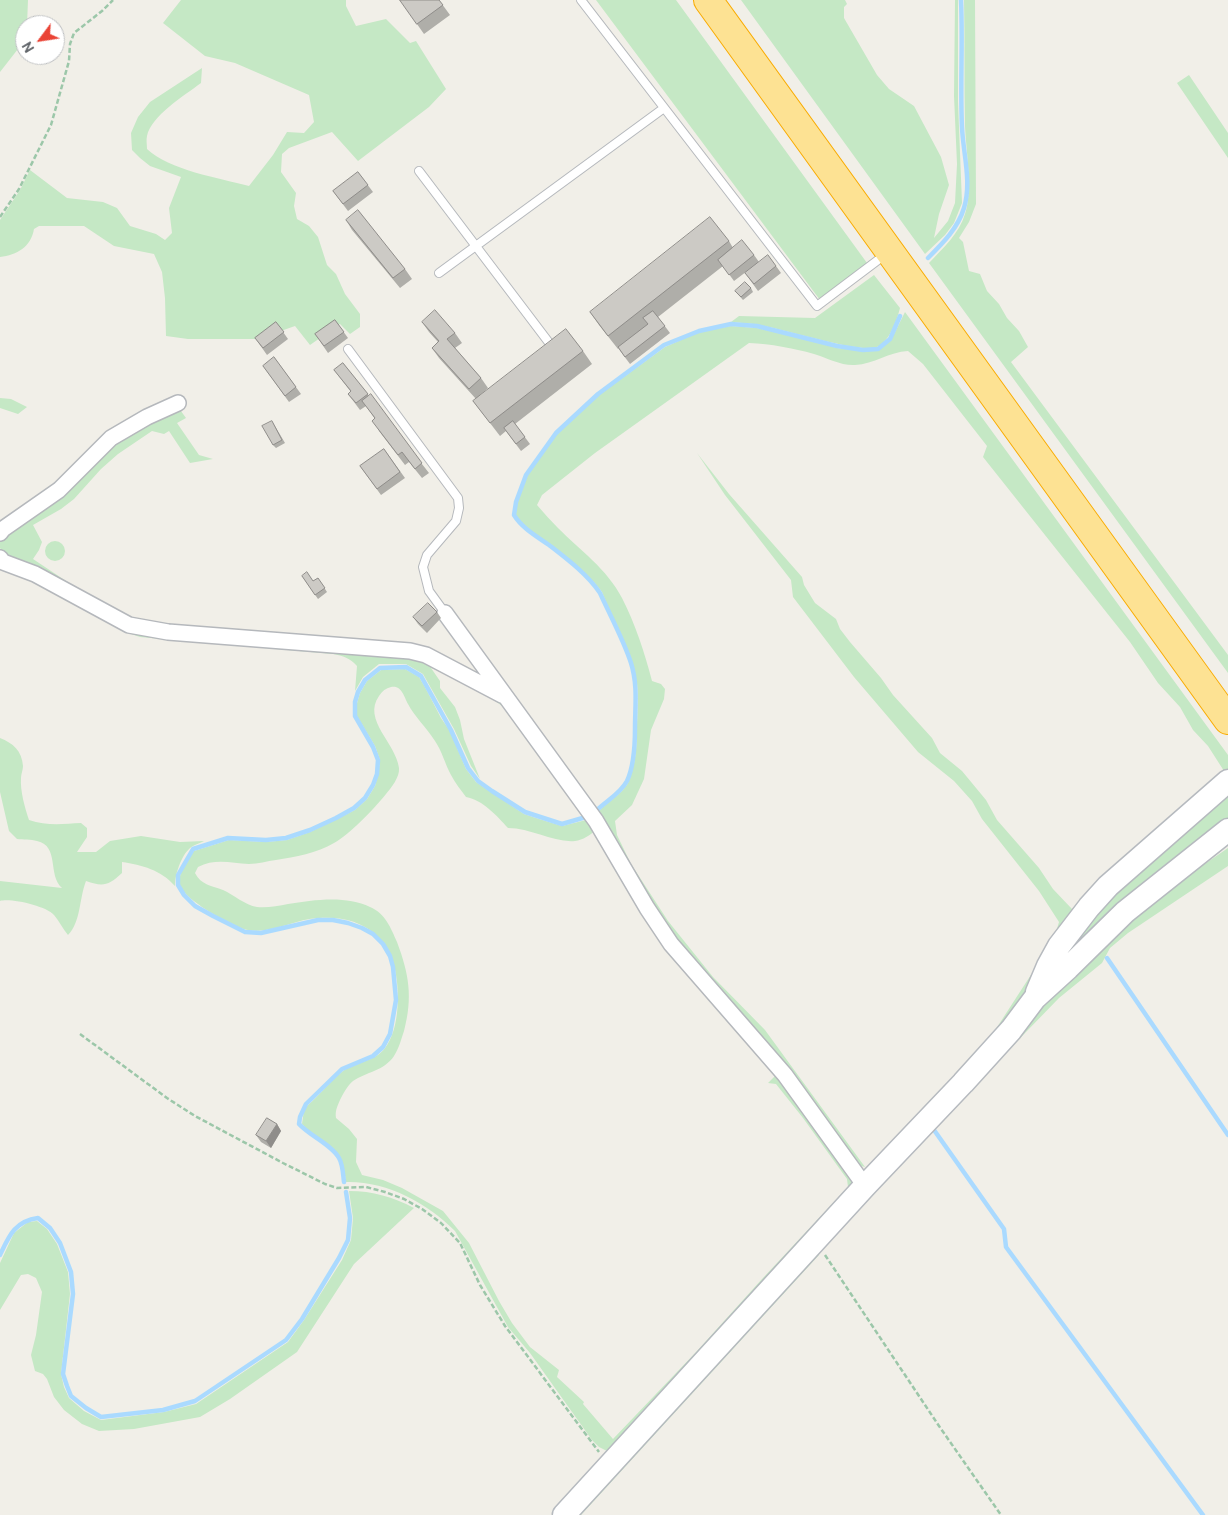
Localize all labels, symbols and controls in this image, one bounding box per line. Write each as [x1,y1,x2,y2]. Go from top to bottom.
north arrow [15,15,65,65]
text: N [18,38,38,56]

